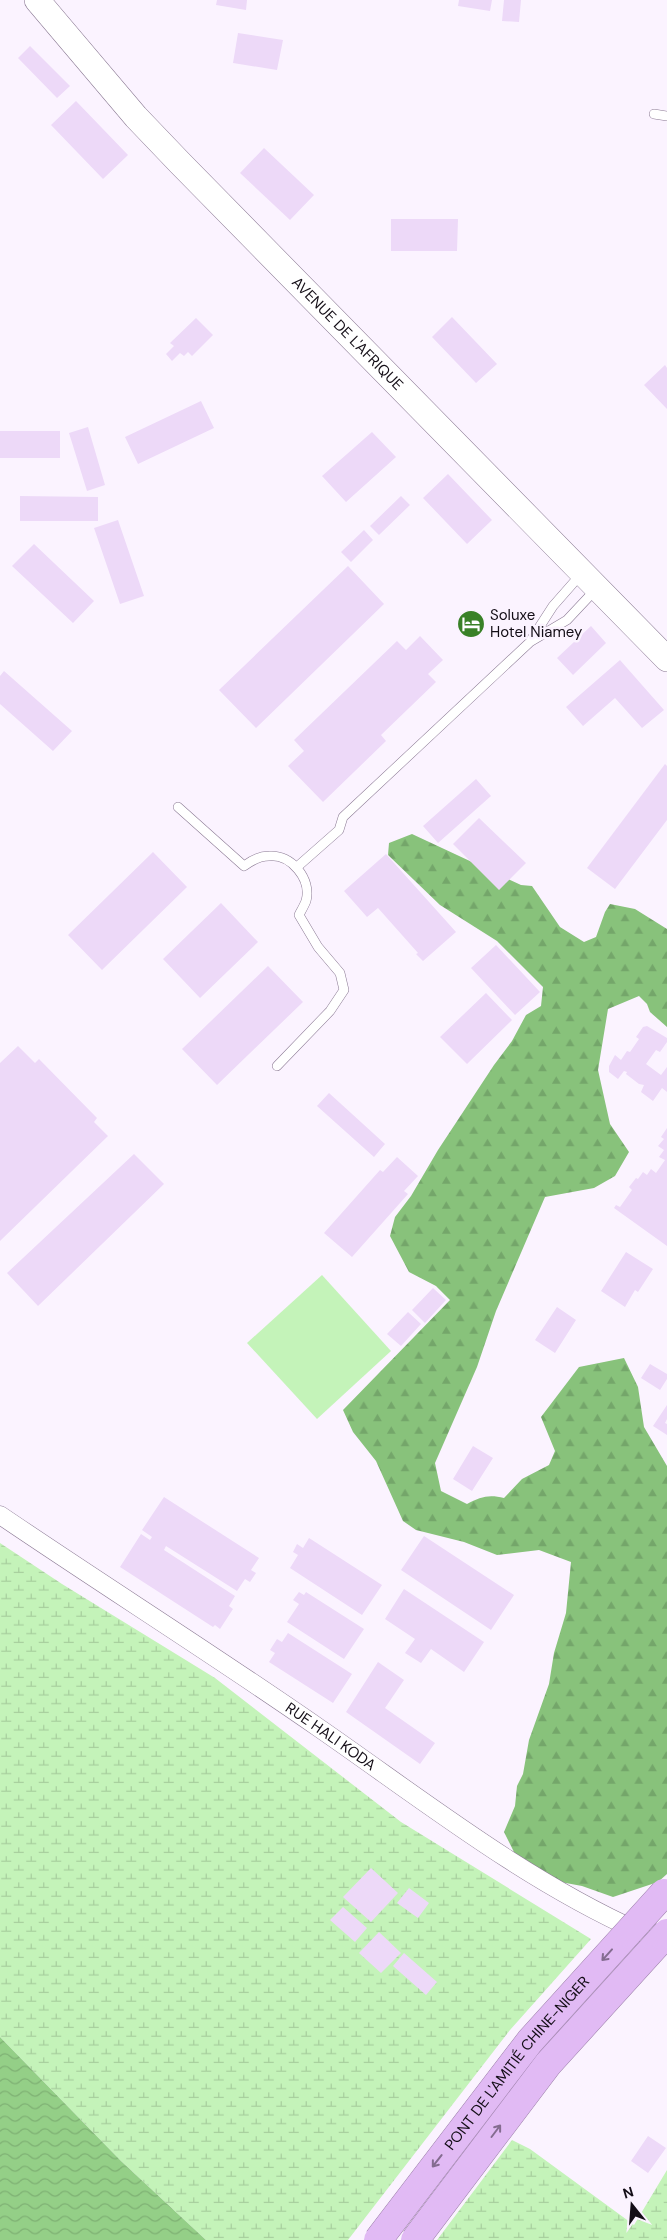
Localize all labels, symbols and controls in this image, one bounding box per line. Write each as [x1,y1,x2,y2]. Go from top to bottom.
street label: AVENUE DE L'AFRIQUE [287,273,408,395]
place label: Soluxe Hotel Niamey [490,605,583,642]
hotel icon: Soluxe Hotel Niamey [456,609,486,639]
street label: RUE HALI KODA [282,1698,380,1775]
one-way arrow [602,1949,613,1962]
street label: PONT DE L'AMITIÉ CHINE-NIGER [440,1972,594,2154]
one-way arrow [491,2125,502,2138]
one-way arrow [432,2154,442,2168]
north arrow [607,2180,657,2230]
text: N [621,2182,636,2203]

